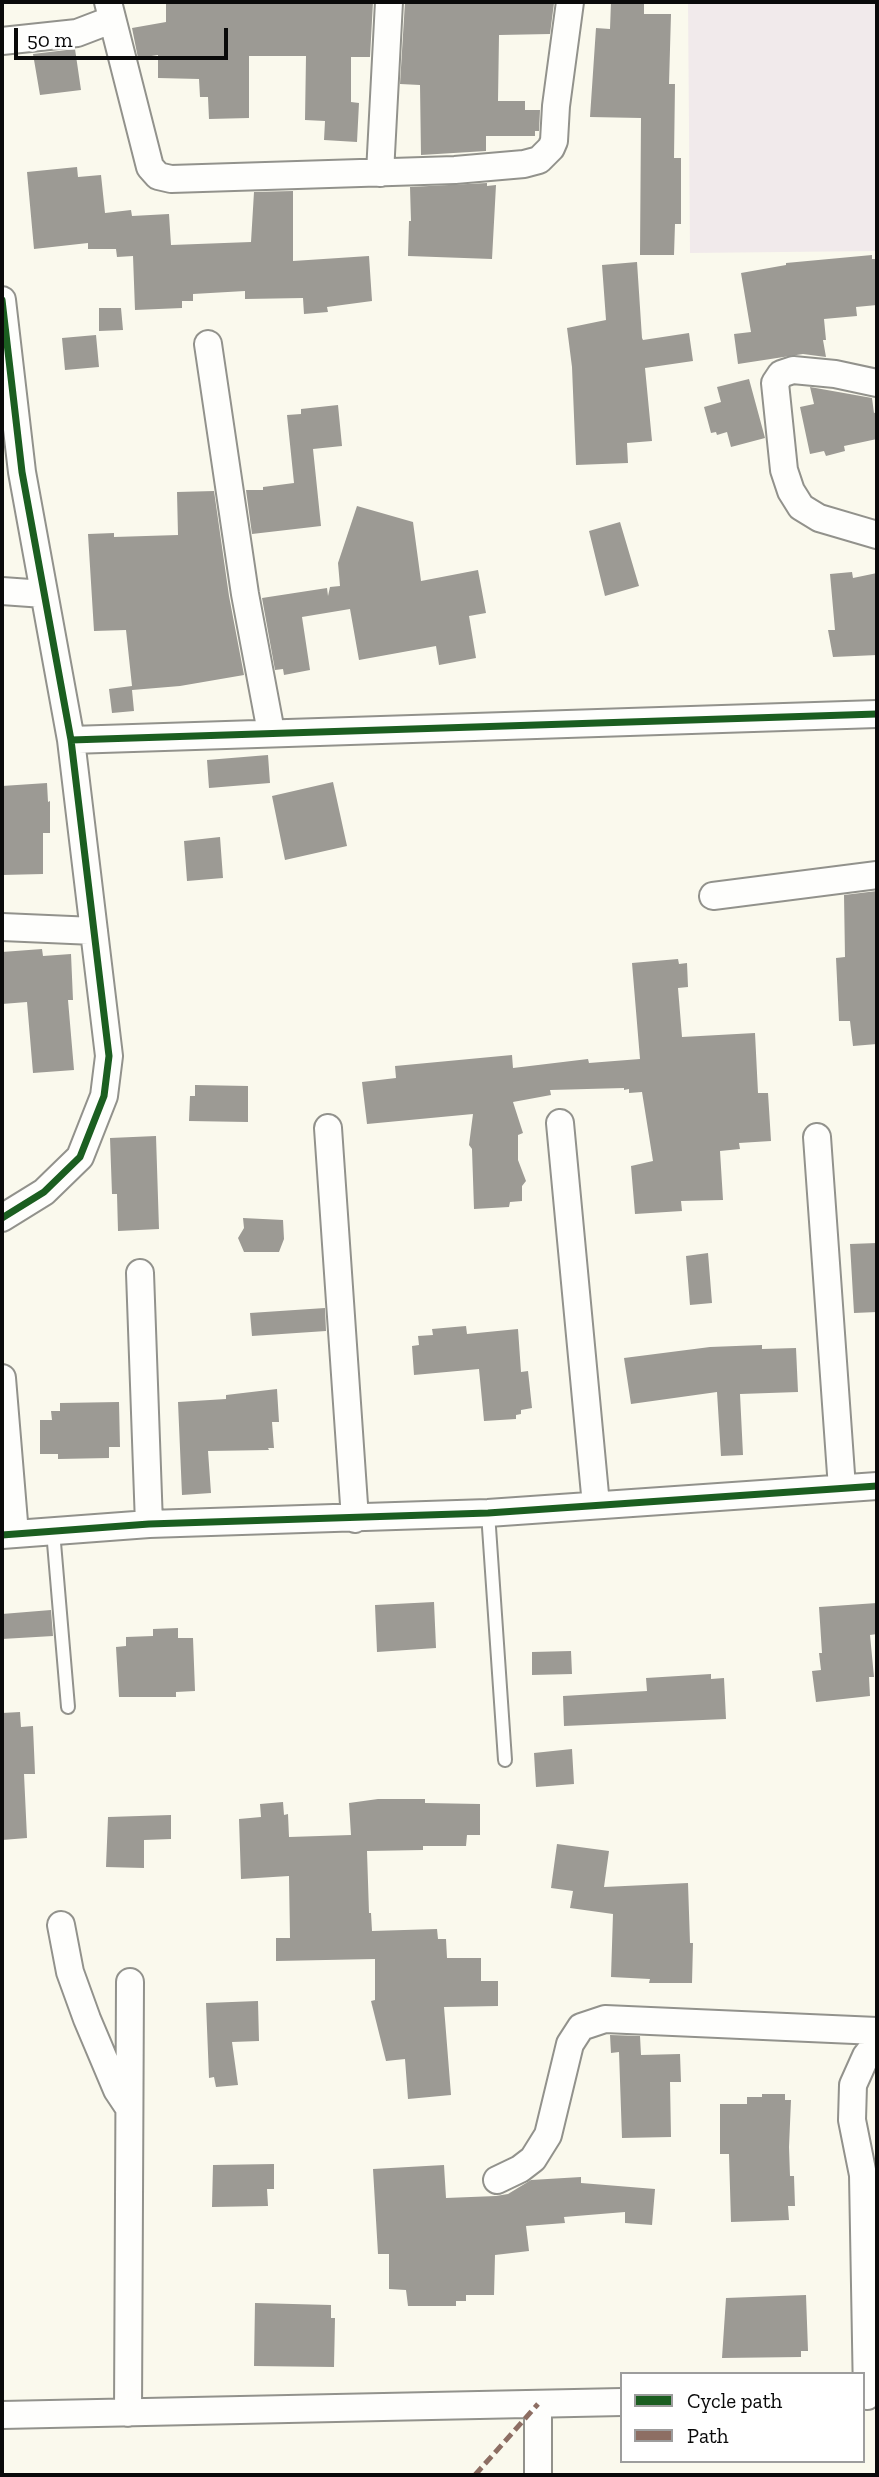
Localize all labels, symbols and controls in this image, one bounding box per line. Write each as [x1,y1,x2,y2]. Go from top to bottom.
scale bar [18,14,231,58]
text: 50 m [27,27,73,52]
legend [620,2372,865,2463]
text: Cycle path [687,2388,782,2413]
text: Path [687,2423,729,2448]

